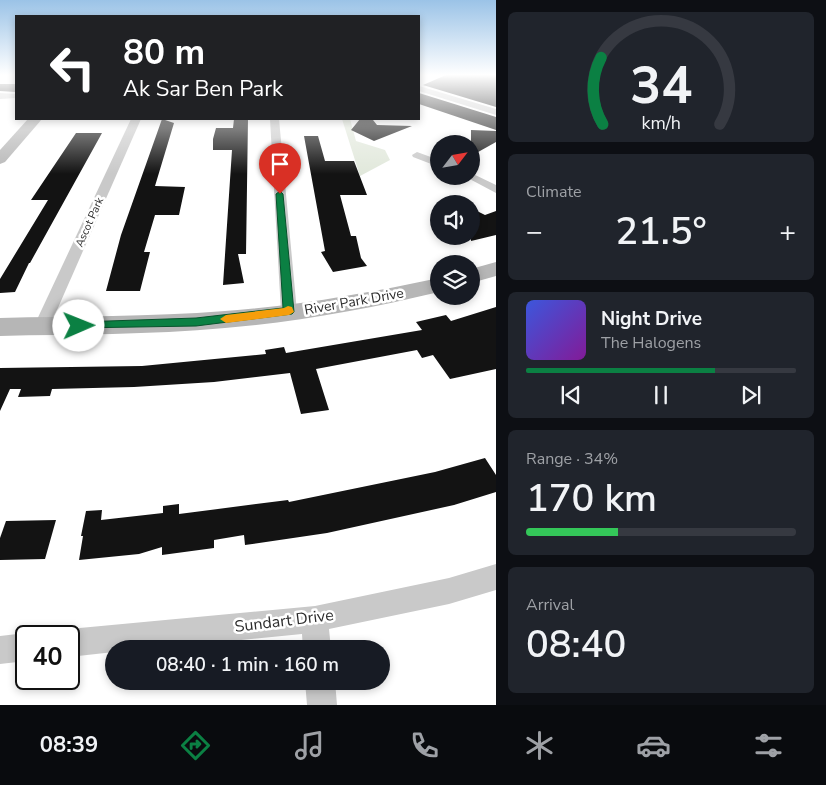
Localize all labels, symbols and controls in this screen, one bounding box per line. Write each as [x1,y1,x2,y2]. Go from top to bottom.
text: 80 m [123,29,205,76]
icon: left [40,35,105,100]
text: 34 [630,50,692,121]
text: Ak Sar Ben Park [123,74,283,104]
text: km/h [641,111,681,135]
north arrow [430,135,480,185]
map controls [430,135,480,305]
pin [259,143,301,194]
icon: arrive [266,150,294,178]
text: Climate [526,181,581,203]
street label: Ascot Park [72,195,107,249]
button: sound [430,195,480,245]
text: 21.5° [615,206,707,257]
text: − [526,213,543,251]
text: + [779,213,796,251]
button: layers [430,255,480,305]
street label: River Park Drive [303,283,405,320]
position arrow [52,299,104,351]
text: Night Drive [601,306,702,332]
text: The Halogens [601,332,701,354]
icon: previous [557,381,585,409]
icon: pause [647,381,675,409]
icon: next [737,381,765,409]
text: Range · 34% [526,448,618,470]
text: 170 km [526,473,657,524]
text: Arrival [526,594,574,616]
street label: Sundart Drive [233,604,335,638]
text: 08:40 [526,619,626,670]
speed limit sign: 40 [15,625,80,690]
text: 08:40 · 1 min · 160 m [156,652,339,678]
icon: directions [178,728,213,763]
icon: music [292,728,327,763]
icon: phone [407,728,442,763]
icon: climate [522,728,557,763]
icon: car [636,728,671,763]
icon: filters [751,728,786,763]
text: 08:39 [40,730,98,760]

